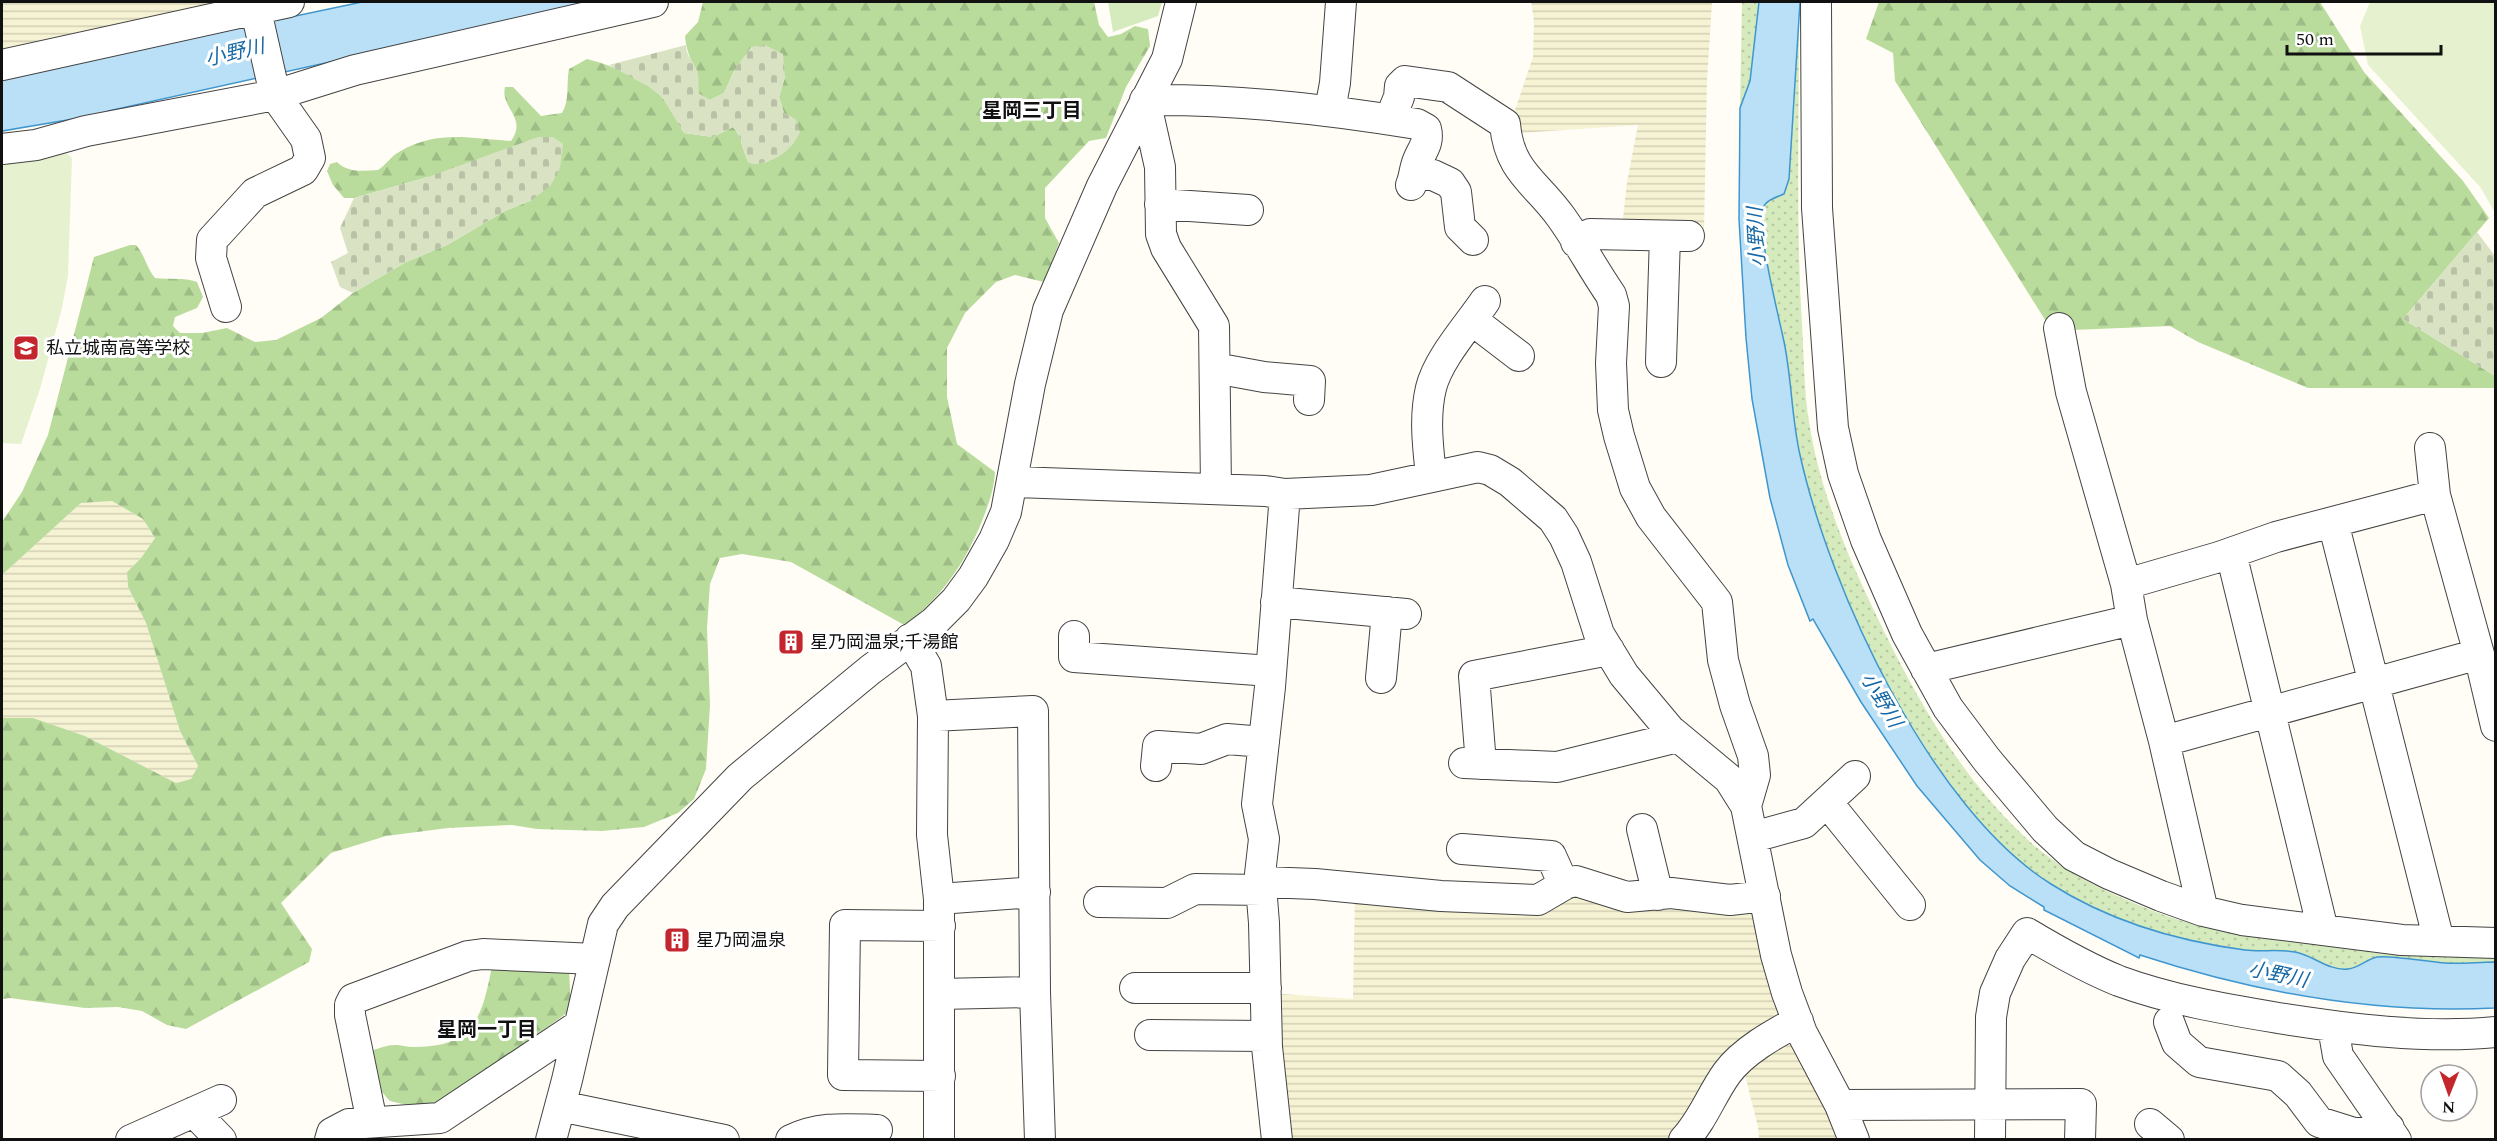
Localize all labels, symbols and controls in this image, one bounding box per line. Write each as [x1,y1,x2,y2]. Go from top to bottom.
scale bar [2287,18,2442,56]
text: 50 m [2296,26,2334,53]
water label: 小野川 [202,31,270,74]
district label: 星岡三丁目 [982,96,1082,126]
water label: 小野川 [1740,204,1774,268]
school or university icon: 私立城南高等学校 [11,333,41,363]
place label: 私立城南高等学校 [46,335,190,362]
building icon: 星乃岡温泉;千湯館 [776,627,806,657]
place label: 星乃岡温泉;千湯館 [810,629,959,656]
water label: 小野川 [1853,667,1910,735]
building icon: 星乃岡温泉 [662,925,692,955]
place label: 星乃岡温泉 [696,927,786,954]
water label: 小野川 [2246,954,2312,996]
district label: 星岡一丁目 [437,1015,537,1045]
north arrow [2419,1063,2479,1123]
text: N [2442,1095,2455,1119]

